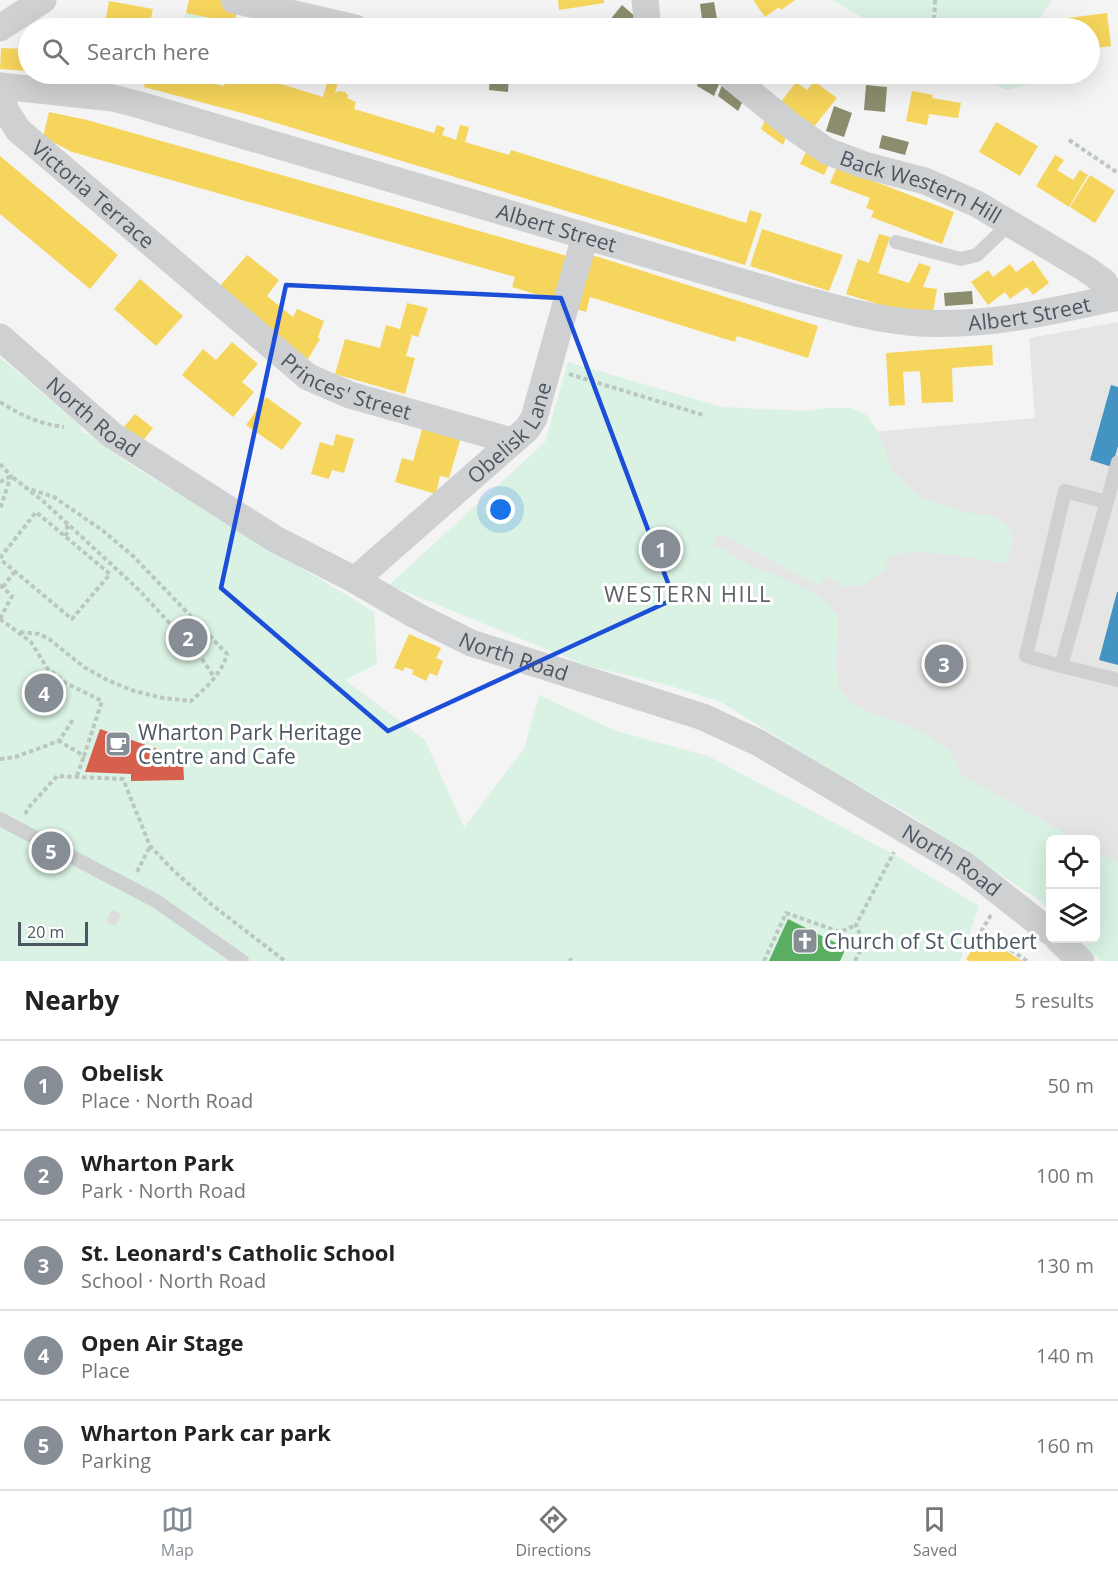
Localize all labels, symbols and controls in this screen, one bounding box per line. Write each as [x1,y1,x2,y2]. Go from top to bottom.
search box [18,18,1100,84]
icon: search [39,35,72,68]
text: Search here [87,36,210,66]
street label: Victoria Terrace [26,134,161,254]
street label: Back Western Hill [836,143,1007,230]
street label: Albert Street [494,197,620,258]
street label: Albert Street [967,290,1093,337]
street label: Princes' Street [275,346,415,426]
street label: North Road [41,370,145,463]
street label: Obelisk Lane [461,379,557,489]
your location [486,495,515,524]
pin: 1 [642,526,680,572]
district label: WESTERN HILL [604,578,772,608]
pin: 2 [168,616,207,660]
street label: North Road [454,625,572,687]
pin: 3 [924,642,964,686]
pin: 4 [24,670,63,716]
place label: Wharton Park Heritage Centre and Cafe [138,718,362,770]
cafe icon: Wharton Park Heritage Centre and Cafe [103,729,133,759]
street label: North Road [897,817,1007,903]
pin: 5 [32,828,70,874]
map controls [1046,835,1100,943]
button: locate [1046,835,1100,889]
button: layers [1046,889,1100,943]
scale bar [18,919,88,947]
text: 20 m [27,921,64,943]
church icon: Church of St Cuthbert [790,926,820,956]
place label: Church of St Cuthbert [824,927,1037,955]
text: Nearby [24,982,119,1018]
text: 5 results [1014,987,1094,1014]
text: Obelisk [81,1057,163,1087]
text: 1 [38,1072,49,1099]
text: 50 m [1047,1072,1094,1099]
text: Place · North Road [81,1087,253,1114]
text: Wharton Park [81,1147,234,1177]
text: 2 [38,1162,49,1189]
text: 100 m [1036,1162,1094,1189]
text: Park · North Road [81,1177,246,1204]
text: St. Leonard's Catholic School [81,1237,395,1267]
text: 3 [38,1252,49,1279]
text: 130 m [1036,1252,1094,1279]
text: School · North Road [81,1267,266,1294]
text: Open Air Stage [81,1327,244,1357]
text: 4 [38,1342,49,1369]
text: 140 m [1036,1342,1094,1369]
text: Place [81,1357,130,1384]
text: Wharton Park car park [81,1417,331,1447]
text: 5 [38,1432,49,1459]
text: 160 m [1036,1432,1094,1459]
text: Parking [81,1447,151,1474]
tab: Map [161,1503,194,1561]
tab: Directions [515,1503,591,1561]
tab: Saved [913,1503,957,1561]

